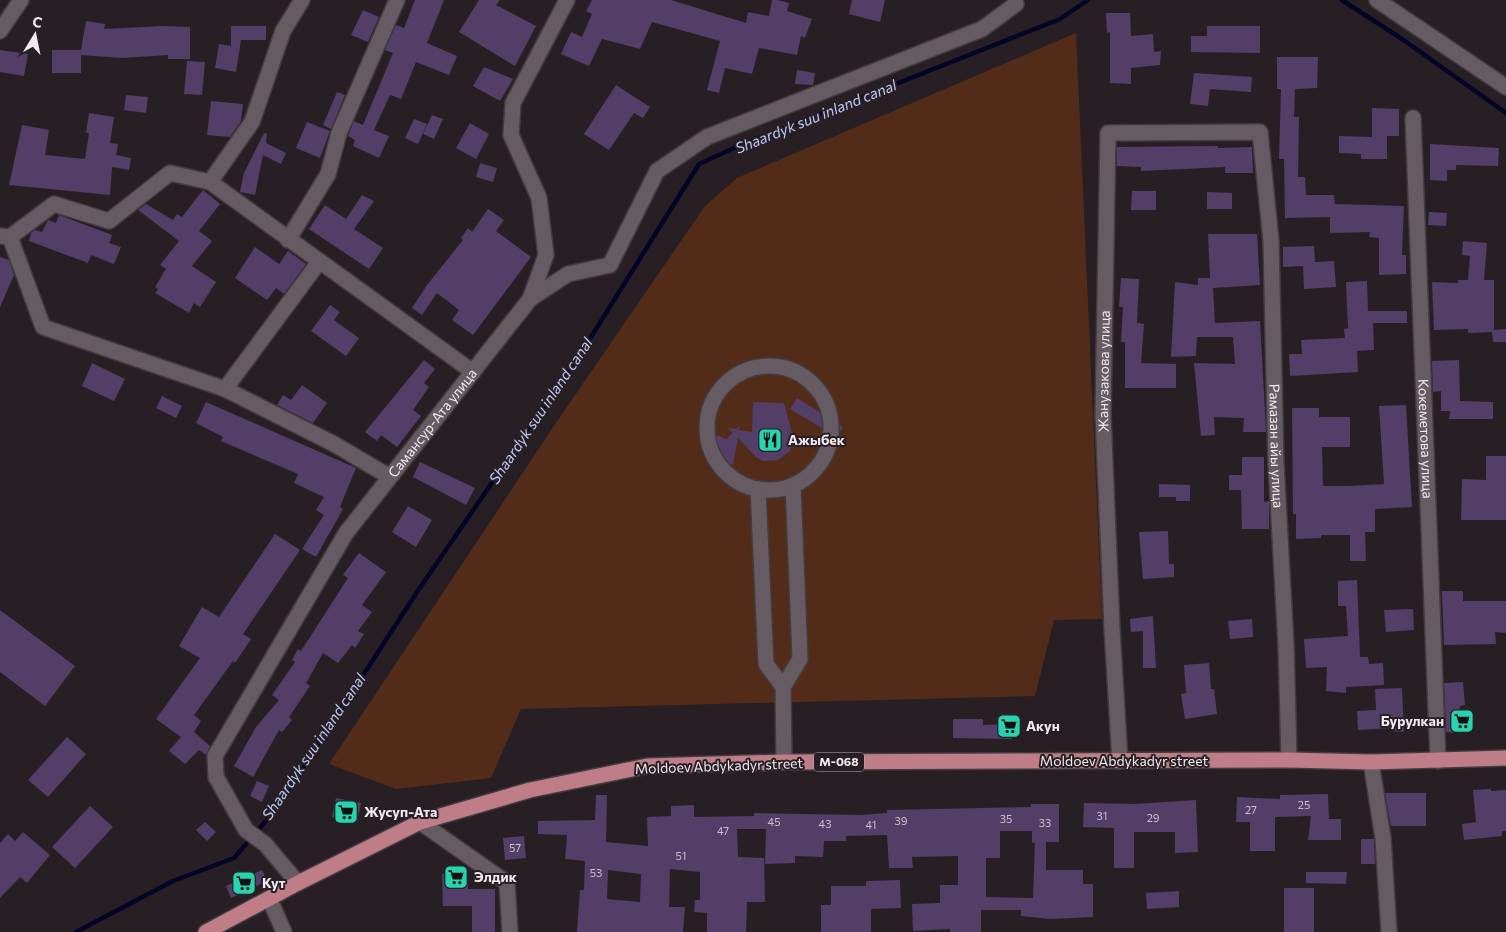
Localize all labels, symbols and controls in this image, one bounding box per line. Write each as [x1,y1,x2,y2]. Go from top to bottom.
north arrow [10,10,60,60]
text: С [31,13,44,31]
water label: Shaardyk suu inland canal [732,75,900,157]
street label: Жанузакова улица [1094,310,1113,433]
water label: Shaardyk suu inland canal [484,333,597,487]
street label: Самансур-Ата улица [384,365,480,481]
street label: Кокеметова улица [1415,379,1437,499]
street label: Рамазан айы улица [1266,383,1287,509]
restaurant icon: Ажыбек [757,427,783,453]
place label: Ажыбек [788,431,845,448]
water label: Shaardyk suu inland canal [257,669,370,823]
supermarket icon: Бурулкан [1449,708,1475,734]
place label: Бурулкан [1381,712,1444,729]
supermarket icon: Акун [996,713,1022,739]
place label: Акун [1026,717,1060,734]
road number: М-068 [814,752,864,772]
street label: Moldoev Abdykadyr street [1040,752,1208,769]
street label: Moldoev Abdykadyr street [635,754,804,777]
house number: 25 [1298,798,1310,811]
supermarket icon: Жусуп-Ата [333,799,359,825]
place label: Жусуп-Ата [364,803,437,820]
house number: 27 [1245,803,1257,816]
house number: 31 [1097,809,1107,822]
house number: 29 [1147,811,1160,824]
house number: 35 [1000,812,1012,825]
house number: 39 [895,814,908,827]
house number: 45 [768,815,780,828]
house number: 33 [1039,816,1051,829]
house number: 43 [819,817,831,830]
house number: 41 [866,818,876,831]
house number: 47 [717,824,729,837]
house number: 57 [509,841,521,854]
house number: 51 [675,849,687,862]
supermarket icon: Элдик [443,864,469,890]
house number: 53 [590,866,602,879]
place label: Элдик [474,868,517,885]
supermarket icon: Кут [231,870,257,896]
place label: Кут [262,874,286,891]

